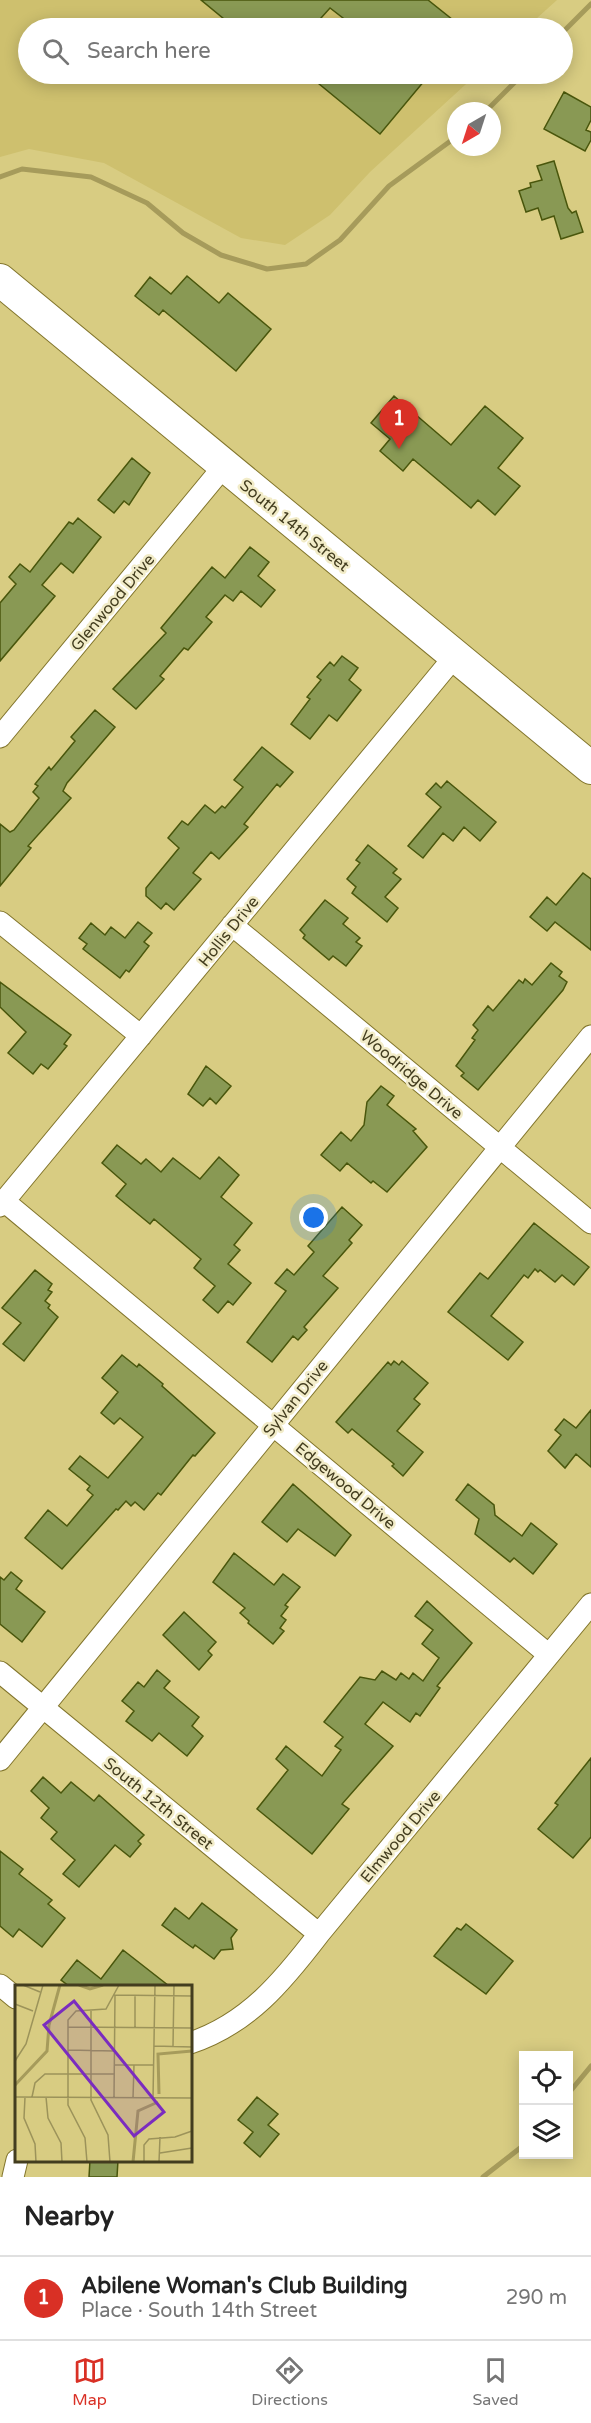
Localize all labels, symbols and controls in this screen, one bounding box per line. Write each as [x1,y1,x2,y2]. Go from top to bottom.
search box [18,18,573,84]
icon: search [39,35,72,68]
text: Search here [87,38,211,64]
north arrow [447,102,501,156]
pin: 1 [380,400,418,449]
street label: South 14th Street [236,475,353,576]
street label: Glenwood Drive [66,550,159,655]
street label: Hollis Drive [194,892,263,971]
street label: Woodridge Drive [356,1026,467,1124]
your location [299,1203,328,1232]
street label: Sylvan Drive [259,1356,333,1441]
street label: Edgewood Drive [291,1438,400,1534]
street label: South 12th Street [100,1753,217,1854]
street label: Elmwood Drive [356,1786,445,1887]
inset map [15,1985,192,2162]
map controls [519,2051,573,2159]
button: locate [519,2051,573,2105]
button: layers [519,2105,573,2159]
text: Nearby [24,2201,114,2232]
text: Abilene Woman's Club Building [81,2273,408,2299]
text: 1 [37,2286,50,2310]
text: 290 m [506,2286,567,2310]
text: Place · South 14th Street [81,2299,317,2323]
tab: Map [72,2354,107,2410]
tab: Directions [251,2354,328,2410]
tab: Saved [472,2354,519,2410]

